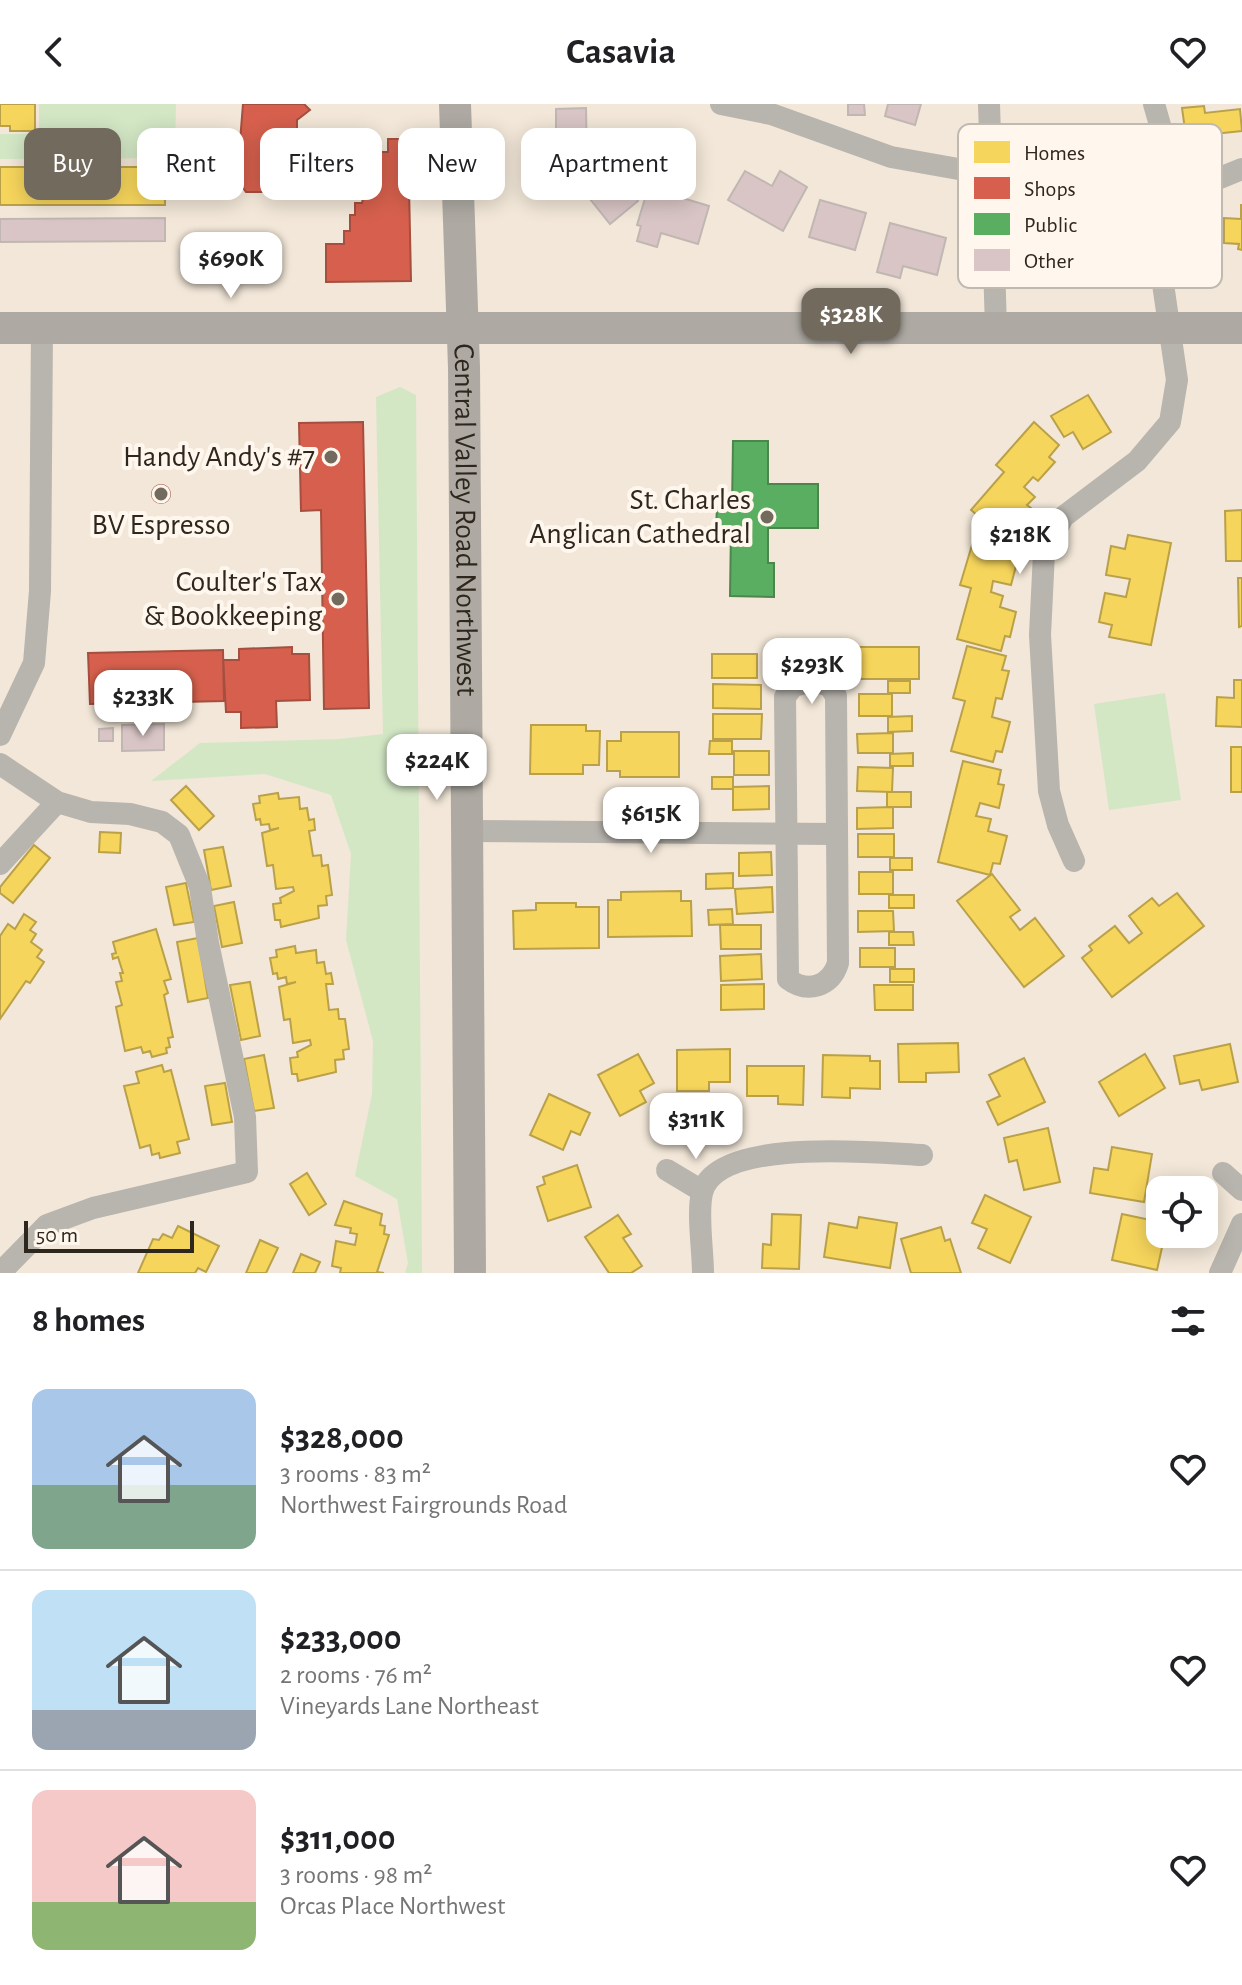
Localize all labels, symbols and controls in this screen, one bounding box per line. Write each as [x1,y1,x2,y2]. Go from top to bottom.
icon: back [32,30,76,74]
icon: heart [1166,30,1210,74]
text: Casavia [566,34,676,70]
legend [958,124,1222,288]
chip: Buy [24,128,121,200]
chip: Rent [137,128,244,200]
chip: Filters [260,128,382,200]
chip: New [398,128,505,200]
chip: Apartment [521,128,696,200]
text: Homes [1024,142,1085,164]
text: Shops [1024,178,1076,200]
text: Public [1024,214,1077,236]
pin: $690K [175,232,287,300]
text: $690K [198,245,264,271]
text: Other [1024,250,1074,272]
pin: $328K [795,288,907,356]
text: $328K [819,301,883,327]
street label: Central Valley Road Northwest [448,343,481,697]
place label: Handy Andy's #7 [123,442,315,472]
marker: Handy Andy's #7 [322,448,340,466]
marker: BV Espresso [152,485,170,503]
place label: St. Charles Anglican Cathedral [529,485,751,549]
marker: St. Charles Anglican Cathedral [758,508,776,526]
pin: $218K [964,508,1076,576]
place label: BV Espresso [92,510,230,540]
text: $218K [989,521,1051,547]
place label: Coulter's Tax & Bookkeeping [144,567,322,631]
marker: Coulter's Tax & Bookkeeping [329,590,347,608]
pin: $293K [756,638,868,706]
text: $293K [781,651,843,677]
pin: $233K [87,670,199,738]
text: $233K [112,683,174,709]
pin: $224K [381,734,493,802]
text: $224K [405,747,469,773]
pin: $615K [595,787,707,855]
text: $615K [621,800,681,826]
pin: $311K [640,1093,752,1161]
text: $311K [668,1106,724,1132]
map controls [1146,1176,1218,1248]
button: locate [1146,1176,1218,1248]
scale bar [24,1217,194,1253]
text: 50 m [36,1224,78,1246]
icon: filters [1166,1299,1210,1343]
text: 8 homes [32,1304,145,1338]
icon: home [96,1421,192,1517]
text: $328,000 [280,1421,404,1455]
icon: heart [1166,1447,1210,1491]
text: 3 rooms · 83 m² [280,1461,431,1487]
text: Northwest Fairgrounds Road [280,1492,567,1518]
icon: home [96,1622,192,1718]
text: $233,000 [280,1622,402,1656]
icon: heart [1166,1648,1210,1692]
text: 2 rooms · 76 m² [280,1662,432,1688]
text: Vineyards Lane Northeast [280,1693,539,1719]
icon: home [96,1822,192,1918]
text: $311,000 [280,1822,395,1856]
icon: heart [1166,1848,1210,1892]
text: 3 rooms · 98 m² [280,1862,432,1888]
text: Orcas Place Northwest [280,1893,505,1919]

